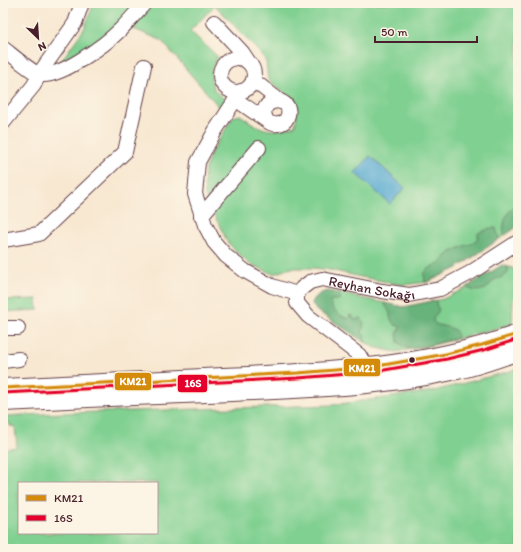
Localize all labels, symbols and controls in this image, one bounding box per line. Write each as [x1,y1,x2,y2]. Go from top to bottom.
north arrow [18,18,58,58]
scale bar [375,18,477,44]
text: 50 m [381,25,407,39]
text: N [36,39,48,54]
street label: Reyhan Sokağı [327,272,416,304]
unlabelled marker [407,355,417,365]
line badge: KM21 [343,358,381,377]
text: KM21 [349,362,376,375]
line badge: KM21 [114,372,152,391]
line badge: 16S [177,374,208,393]
text: KM21 [120,375,147,388]
text: 16S [184,377,202,390]
legend [18,482,158,534]
text: KM21 [54,491,84,505]
text: 16S [54,511,73,525]

